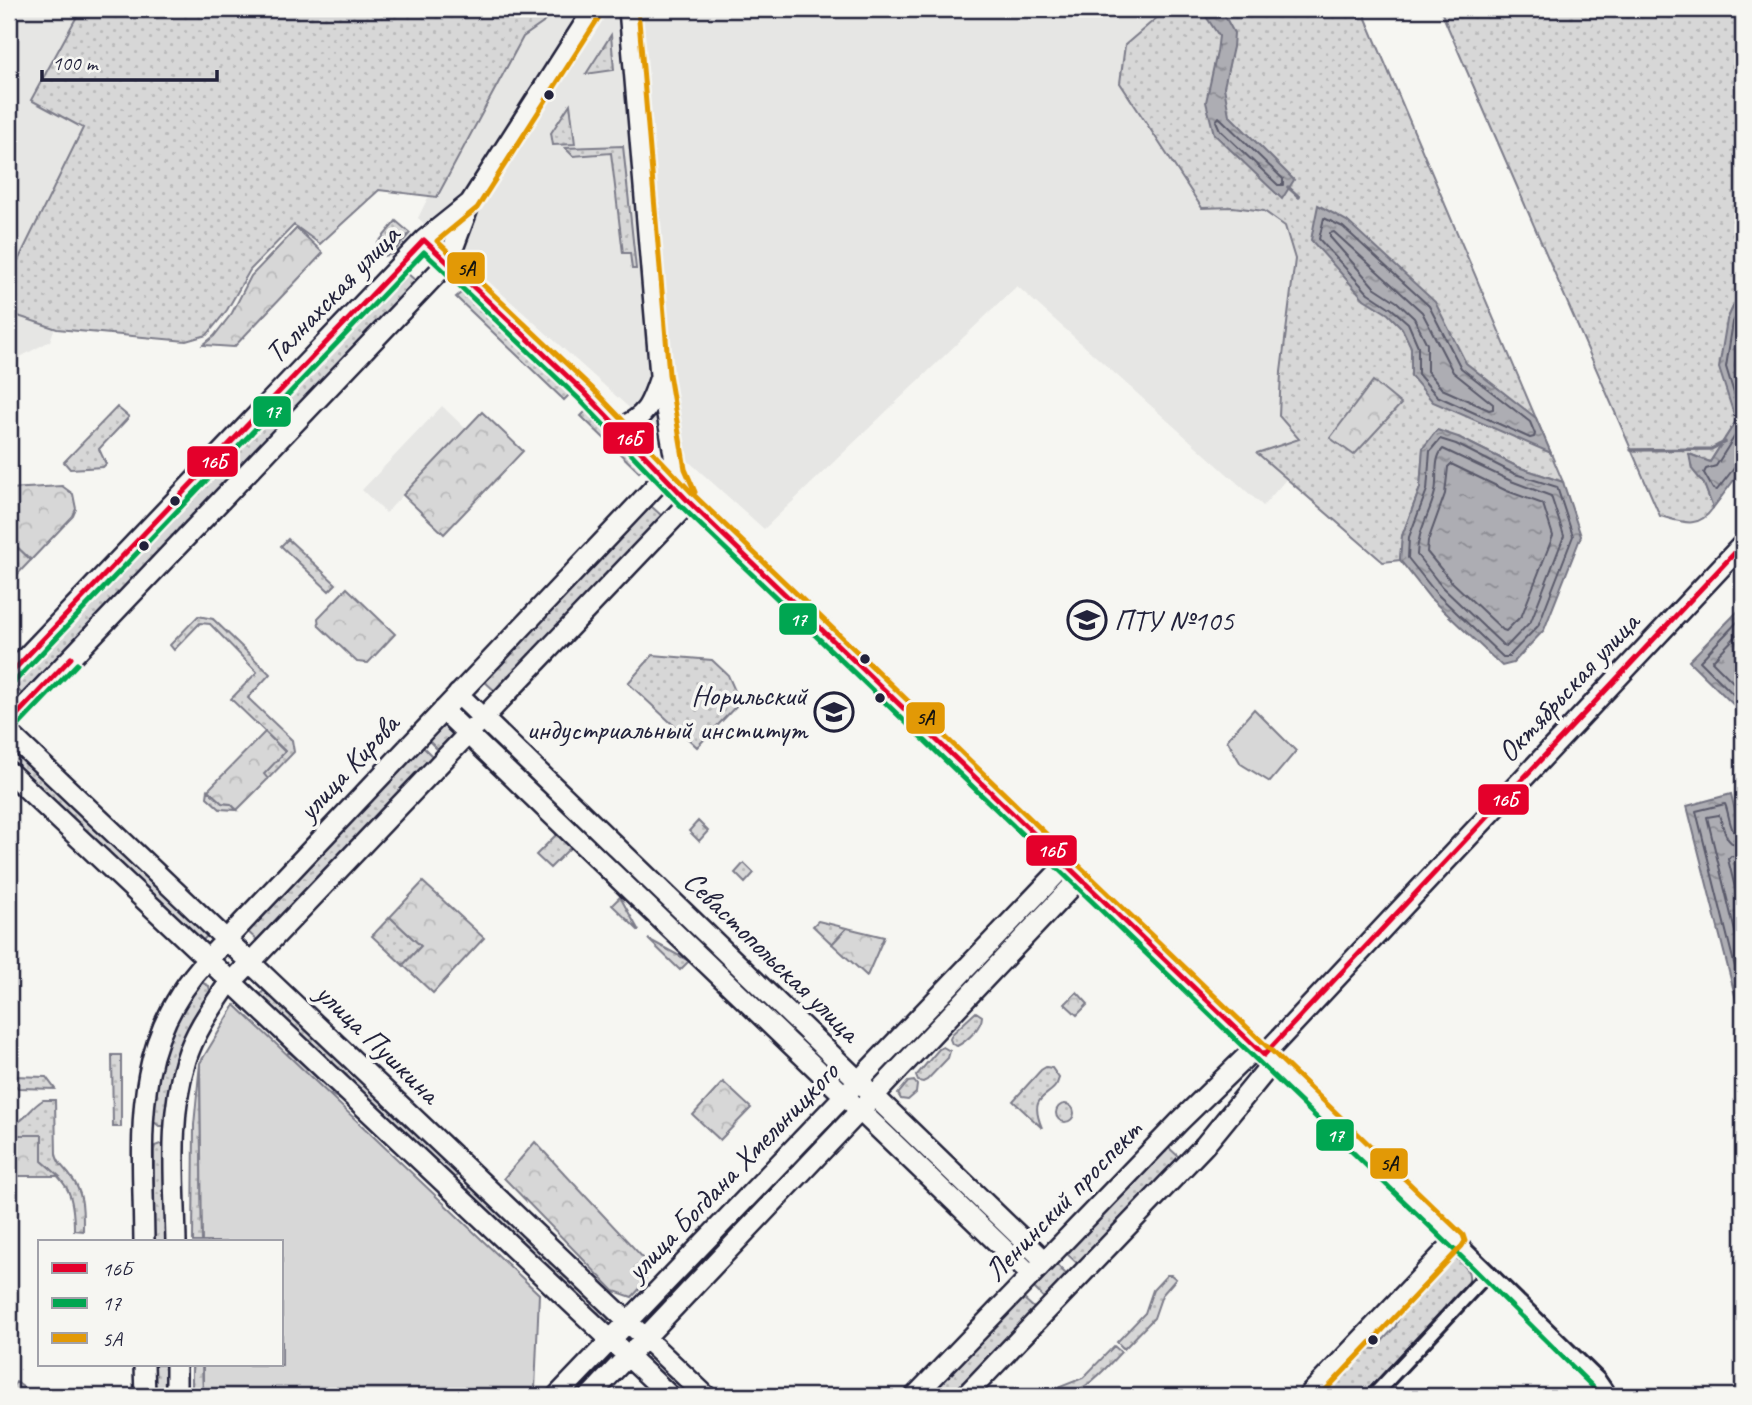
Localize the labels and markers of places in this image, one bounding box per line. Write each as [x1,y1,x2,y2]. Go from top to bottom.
unlabelled marker [542,88,556,102]
unlabelled marker [168,494,182,508]
unlabelled marker [137,539,151,553]
school or university icon: ПТУ №105 [1066,599,1108,641]
place label: ПТУ №105 [1114,601,1235,639]
unlabelled marker [858,652,872,666]
place label: Норильский индустриальный институт [526,676,809,748]
school or university icon: Норильский индустриальный институт [813,691,855,733]
unlabelled marker [873,691,887,705]
unlabelled marker [1366,1333,1380,1347]

